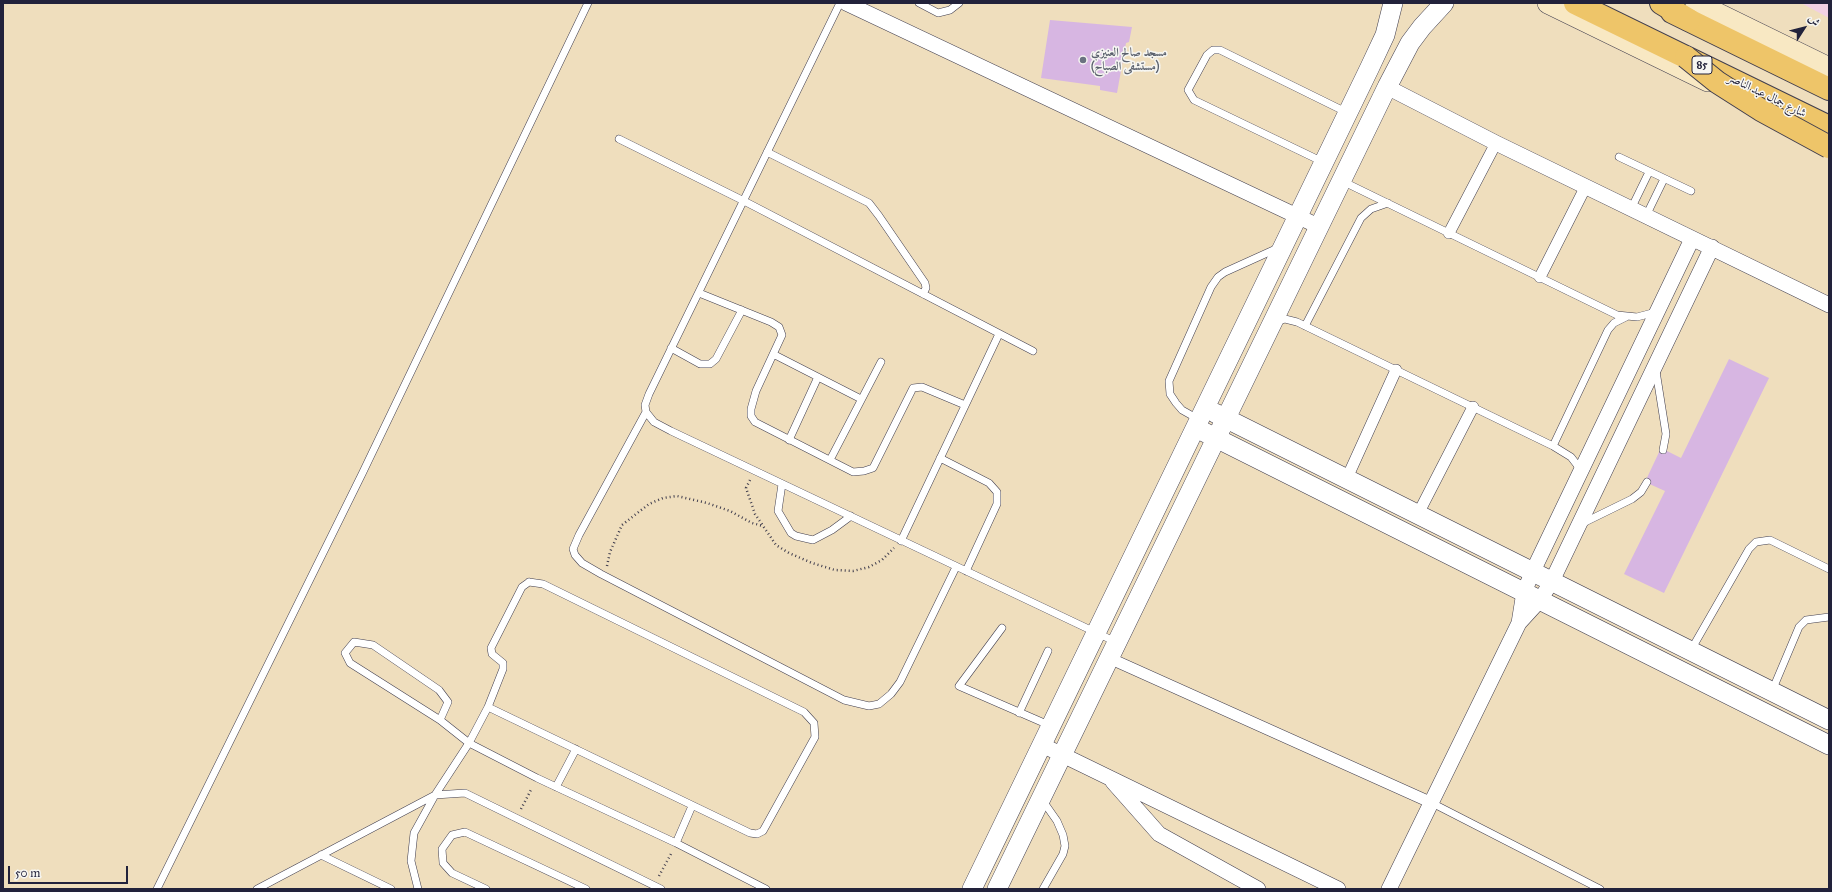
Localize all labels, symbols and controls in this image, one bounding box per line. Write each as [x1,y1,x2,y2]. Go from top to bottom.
north arrow [1784,8,1824,48]
text: ش [1806,12,1823,29]
place label: مسجد صالح العنيزي (مستشفى الصباح) [1091,46,1167,74]
marker: مسجد صالح العنيزي (مستشفى الصباح) [1078,55,1088,65]
road number: 85 [1692,56,1712,74]
street label: شارع جمال عبد الناصر [1726,71,1808,121]
scale bar [10,858,130,884]
text: 50 m [15,866,40,880]

